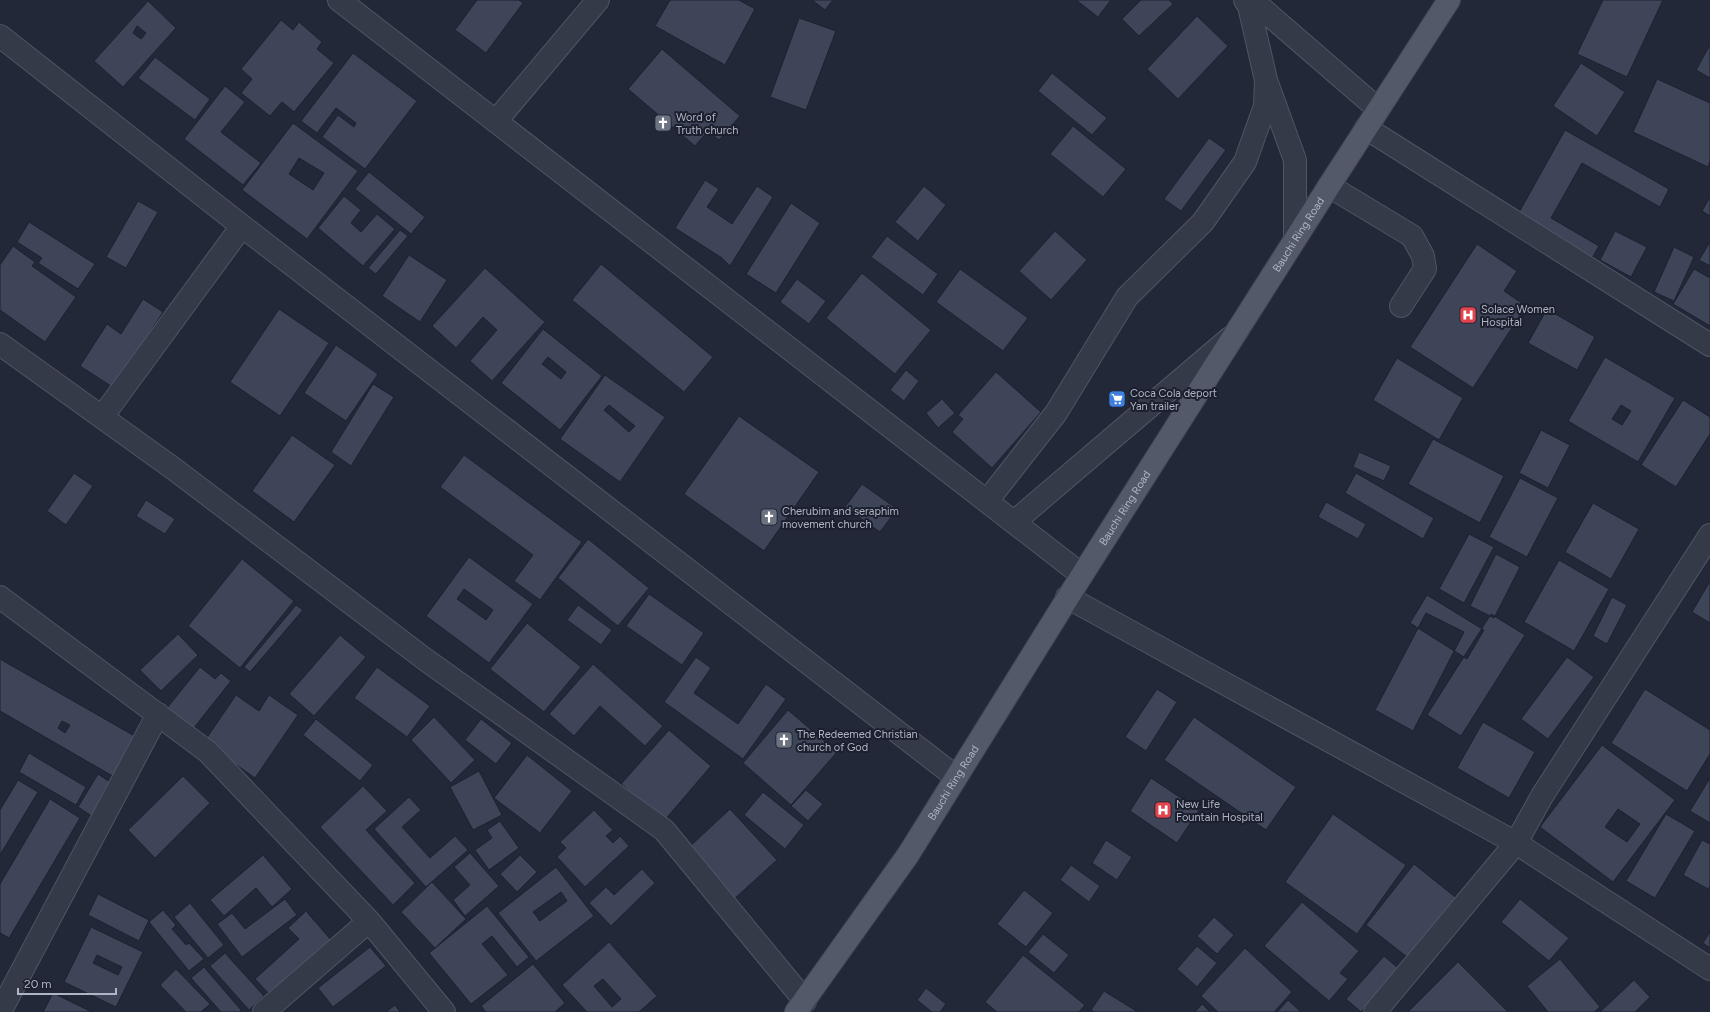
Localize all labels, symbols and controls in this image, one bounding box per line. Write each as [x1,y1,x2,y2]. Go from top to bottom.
place label: Word of Truth church [676,111,738,137]
church icon: Word of Truth church [653,113,673,133]
street label: Bauchi Ring Road [1270,195,1327,274]
place label: Solace Women Hospital [1481,303,1555,329]
hospital icon: Solace Women Hospital [1458,305,1478,325]
place label: Coca Cola deport Yan trailer [1130,387,1217,413]
supermarket icon: Coca Cola deport Yan trailer [1107,389,1127,409]
street label: Bauchi Ring Road [1096,468,1154,548]
place label: Cherubim and seraphim movement church [782,505,899,531]
church icon: Cherubim and seraphim movement church [759,507,779,527]
place label: The Redeemed Christian church of God [797,728,918,754]
church icon: The Redeemed Christian church of God [774,730,794,750]
street label: Bauchi Ring Road [925,743,982,823]
place label: New Life Fountain Hospital [1176,798,1263,824]
hospital icon: New Life Fountain Hospital [1153,800,1173,820]
scale bar [18,970,116,996]
text: 20 m [24,977,52,991]

